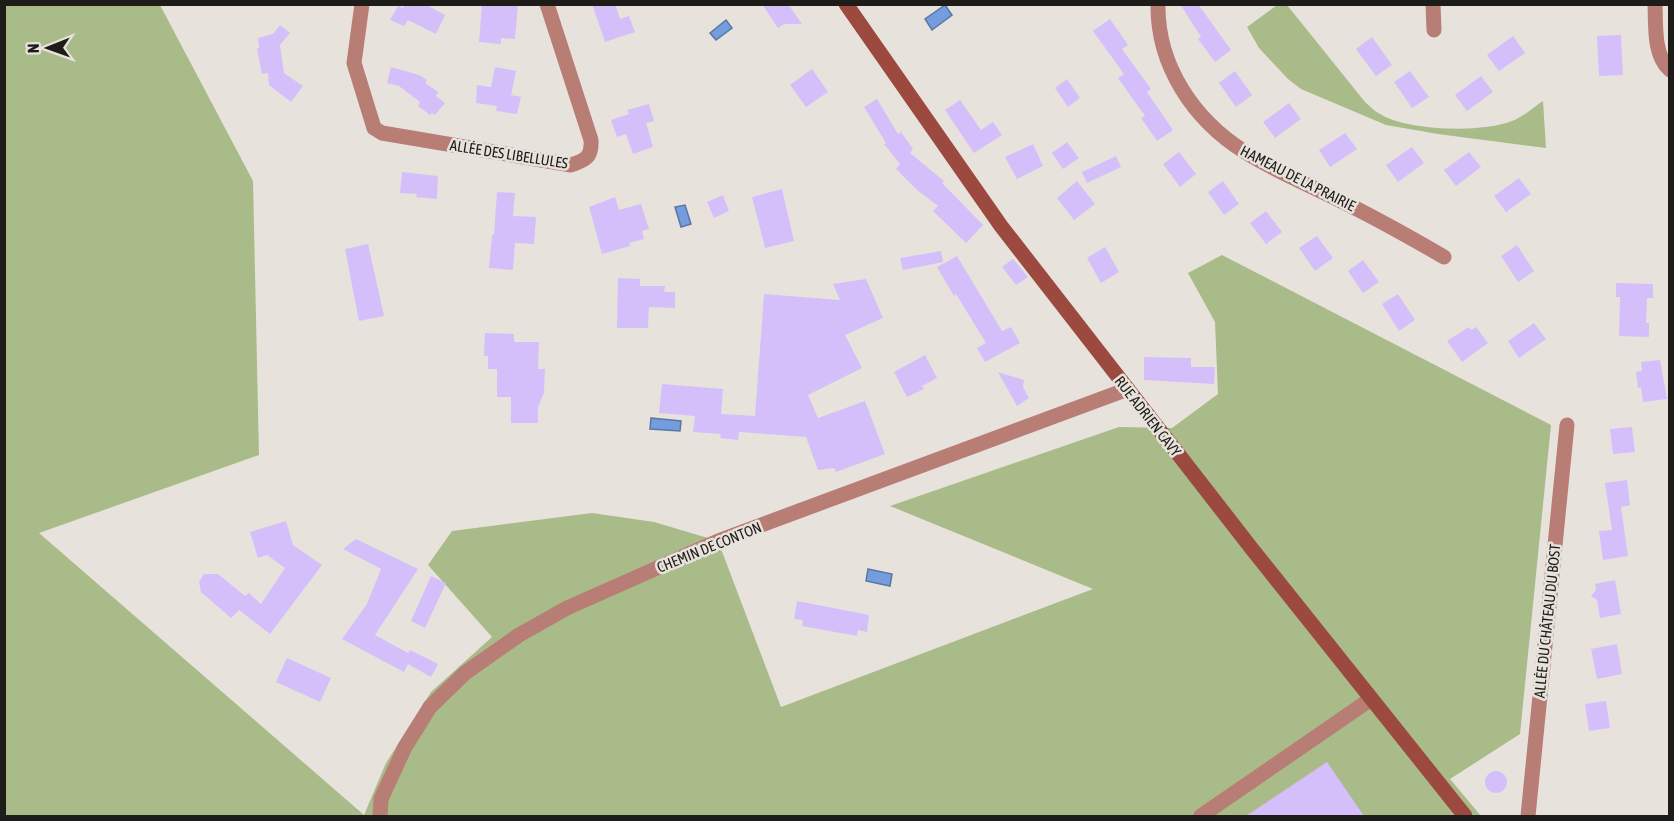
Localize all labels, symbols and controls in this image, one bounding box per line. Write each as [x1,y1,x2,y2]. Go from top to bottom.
north arrow [18,18,78,78]
text: N [24,43,42,53]
street label: ALLÉE DES LIBELLULES [449,136,569,172]
street label: HAMEAU DE LA PRAIRIE [1238,142,1359,215]
street label: RUE ADRIEN CAVY [1111,373,1185,460]
street label: CHEMIN DE CONTON [654,518,764,576]
street label: ALLÉE DU CHÂTEAU DU BOST [1530,543,1564,699]

